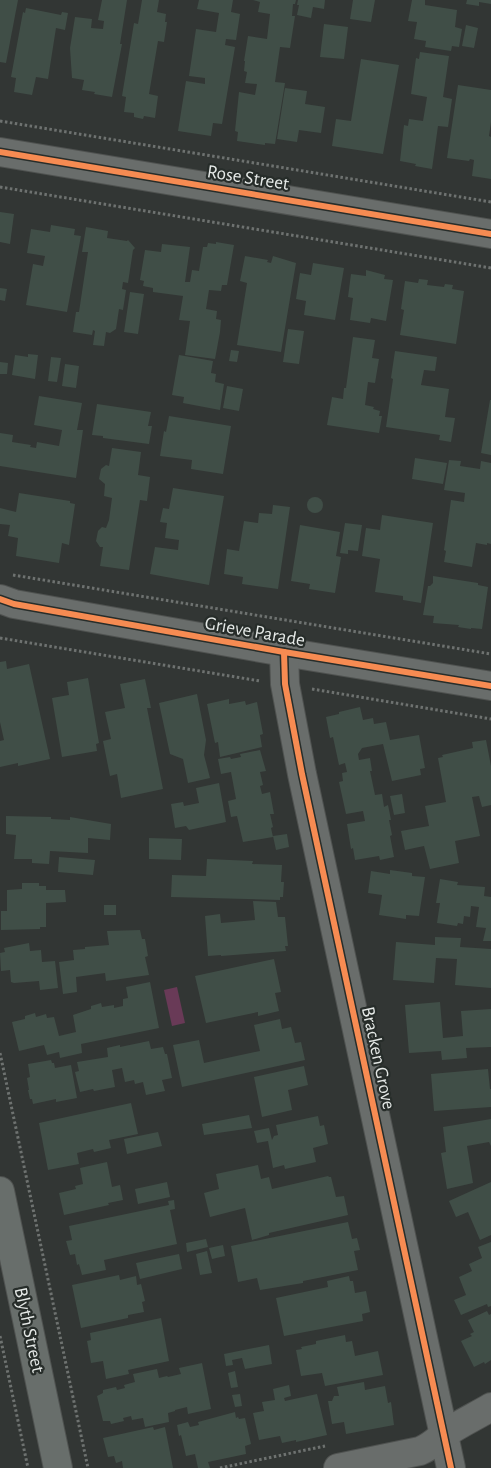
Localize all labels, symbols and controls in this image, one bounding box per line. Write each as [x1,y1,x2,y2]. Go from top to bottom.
street label: Rose Street [206,162,290,194]
street label: Grieve Parade [203,614,307,650]
street label: Bracken Grove [358,1005,398,1111]
street label: Blyth Street [11,1286,47,1374]

